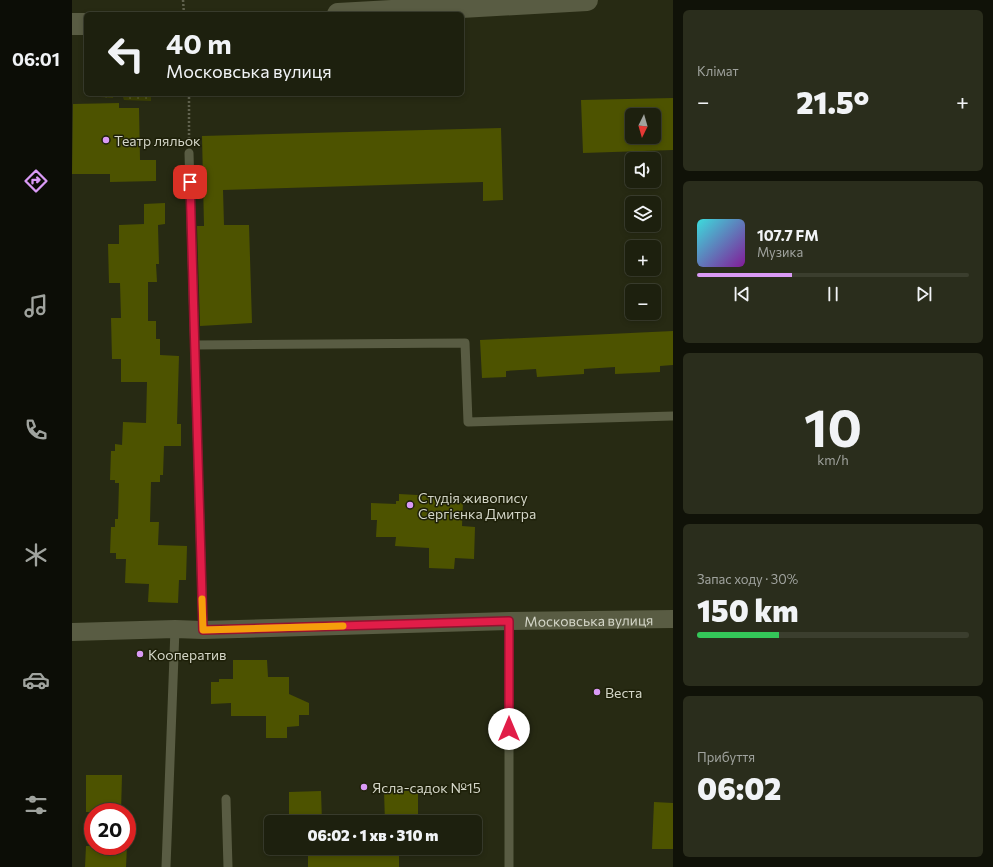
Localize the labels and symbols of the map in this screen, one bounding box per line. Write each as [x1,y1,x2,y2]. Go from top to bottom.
north arrow [625,108,661,144]
place label: Театр ляльок [114,132,201,149]
marker: Театр ляльок [101,135,111,145]
pin [173,165,207,199]
place label: Студія живопису Сергієнка Дмитра [418,489,536,522]
marker: Студія живопису Сергієнка Дмитра [405,500,415,510]
street label: Московська вулиця [524,611,653,629]
place label: Кооператив [148,646,226,663]
marker: Кооператив [135,649,145,659]
place label: Веста [605,684,642,701]
marker: Веста [592,687,602,697]
position arrow [488,708,530,750]
place label: Ясла-садок №15 [372,779,481,796]
marker: Ясла-садок №15 [359,782,369,792]
speed limit sign: 20 [84,803,136,855]

